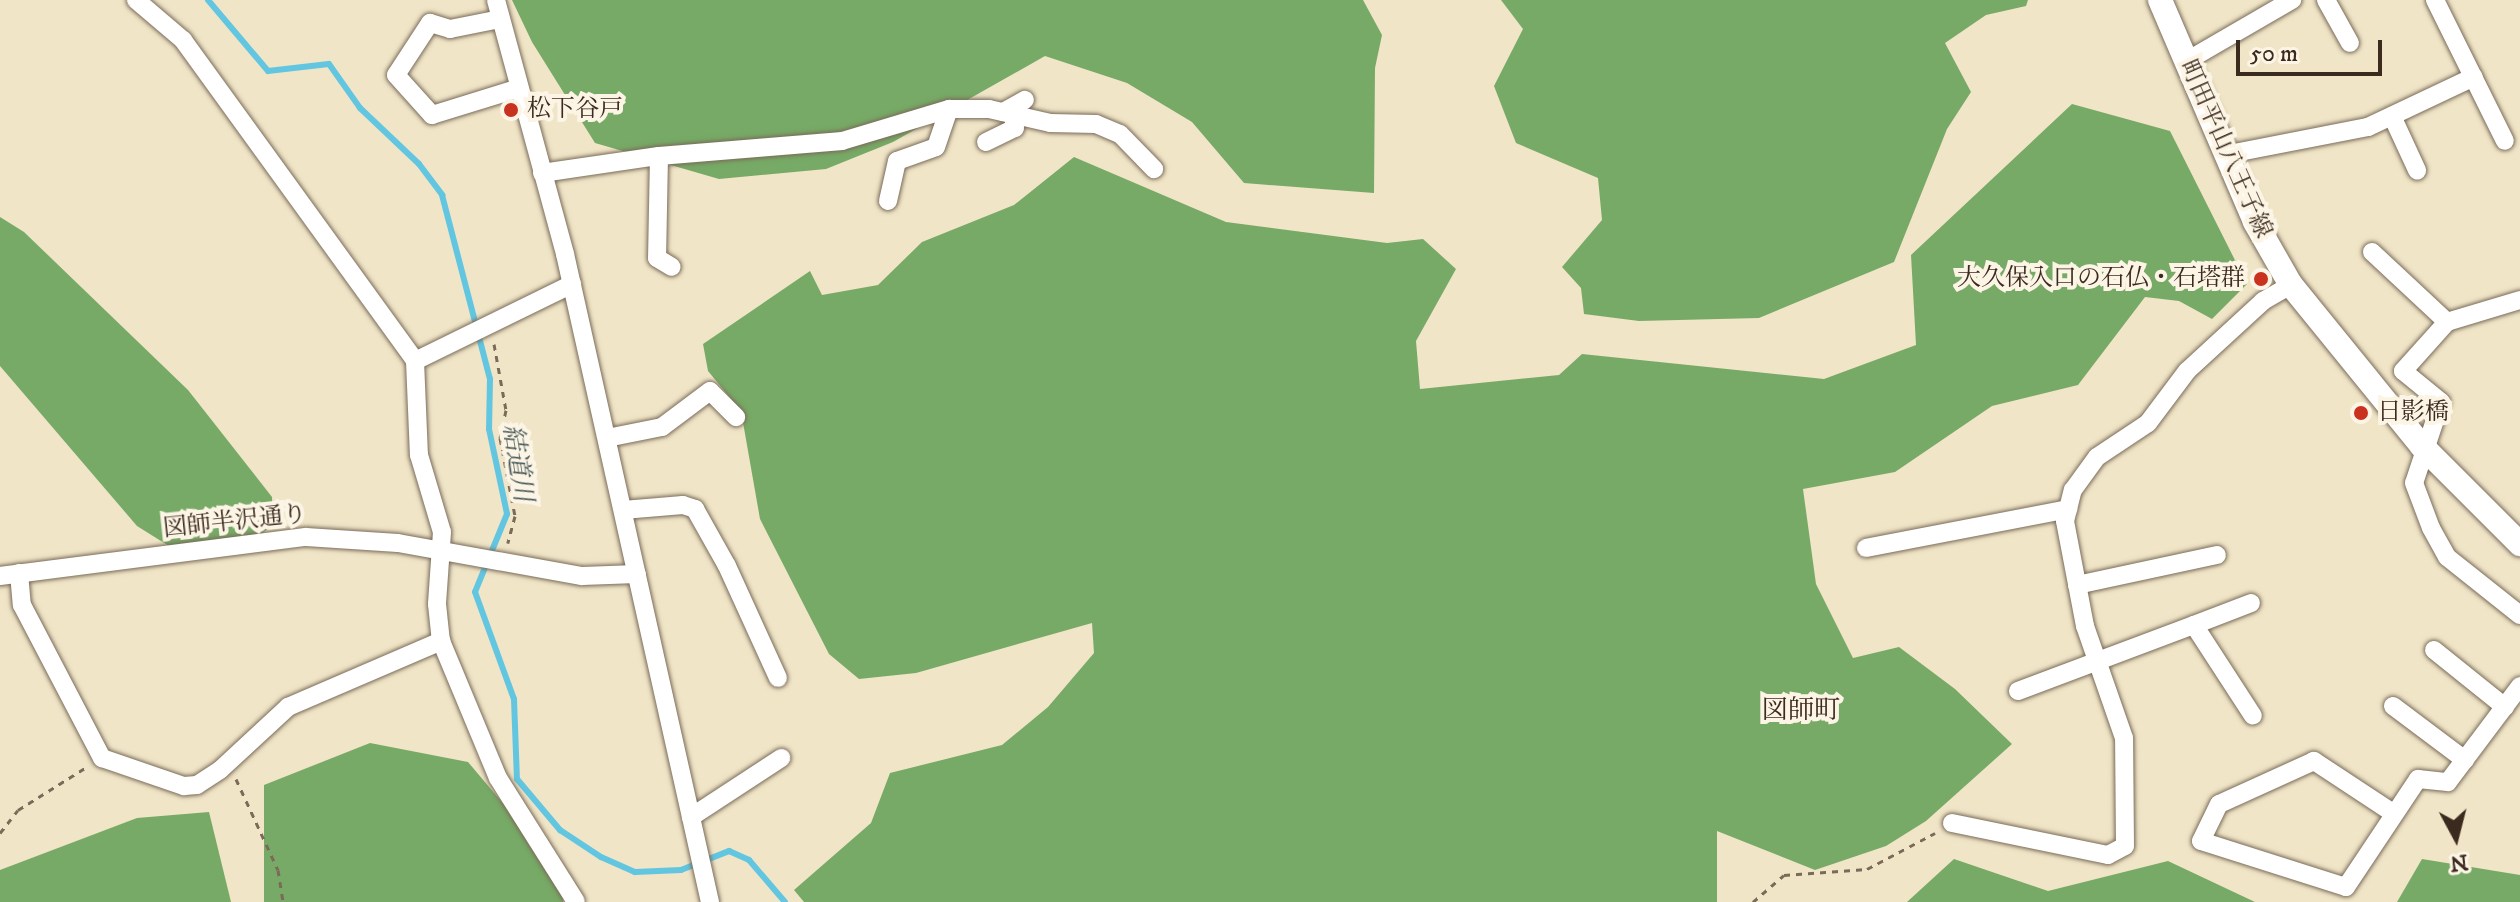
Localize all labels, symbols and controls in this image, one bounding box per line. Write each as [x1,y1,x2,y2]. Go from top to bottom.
scale bar [2240,24,2386,74]
text: 50 m [2250,39,2298,69]
street label: 町田平山八王子線 [2173,55,2277,243]
place label: 松下谷戸 [527,96,623,124]
marker: 松下谷戸 [502,101,520,119]
place label: 大久保入口の石仏・石塔群 [1957,265,2245,293]
marker: 大久保入口の石仏・石塔群 [2252,270,2270,288]
place label: 日影橋 [2377,399,2449,427]
marker: 日影橋 [2352,404,2370,422]
water label: 結道川 [495,422,539,504]
street label: 図師半沢通り [162,500,308,544]
district label: 図師町 [1762,695,1840,727]
north arrow [2416,798,2496,878]
text: N [2448,848,2470,877]

